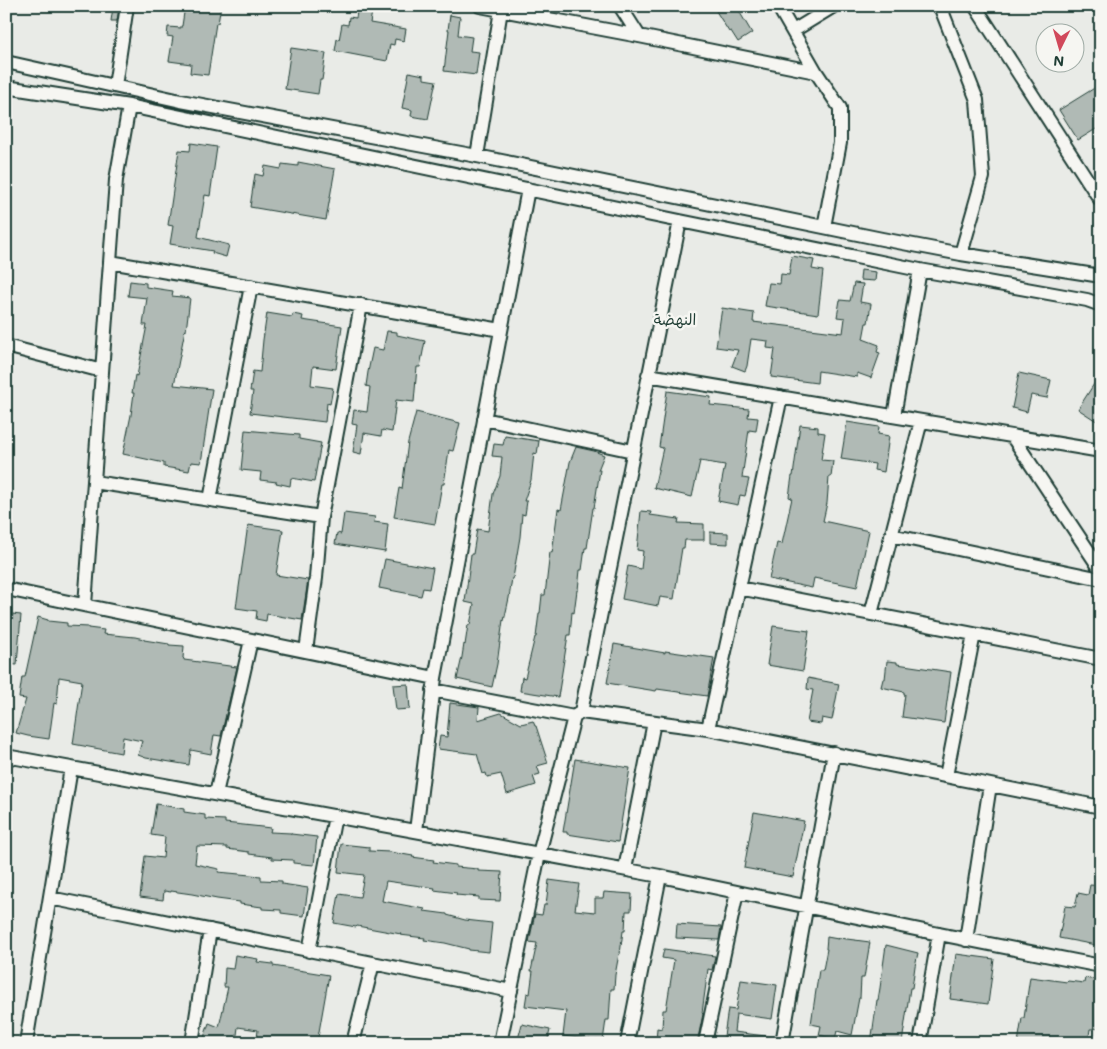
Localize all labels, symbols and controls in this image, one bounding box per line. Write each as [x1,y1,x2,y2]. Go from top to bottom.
north arrow [1034,22,1084,72]
text: N [1053,52,1065,71]
district label: النهضة [654,309,696,329]

